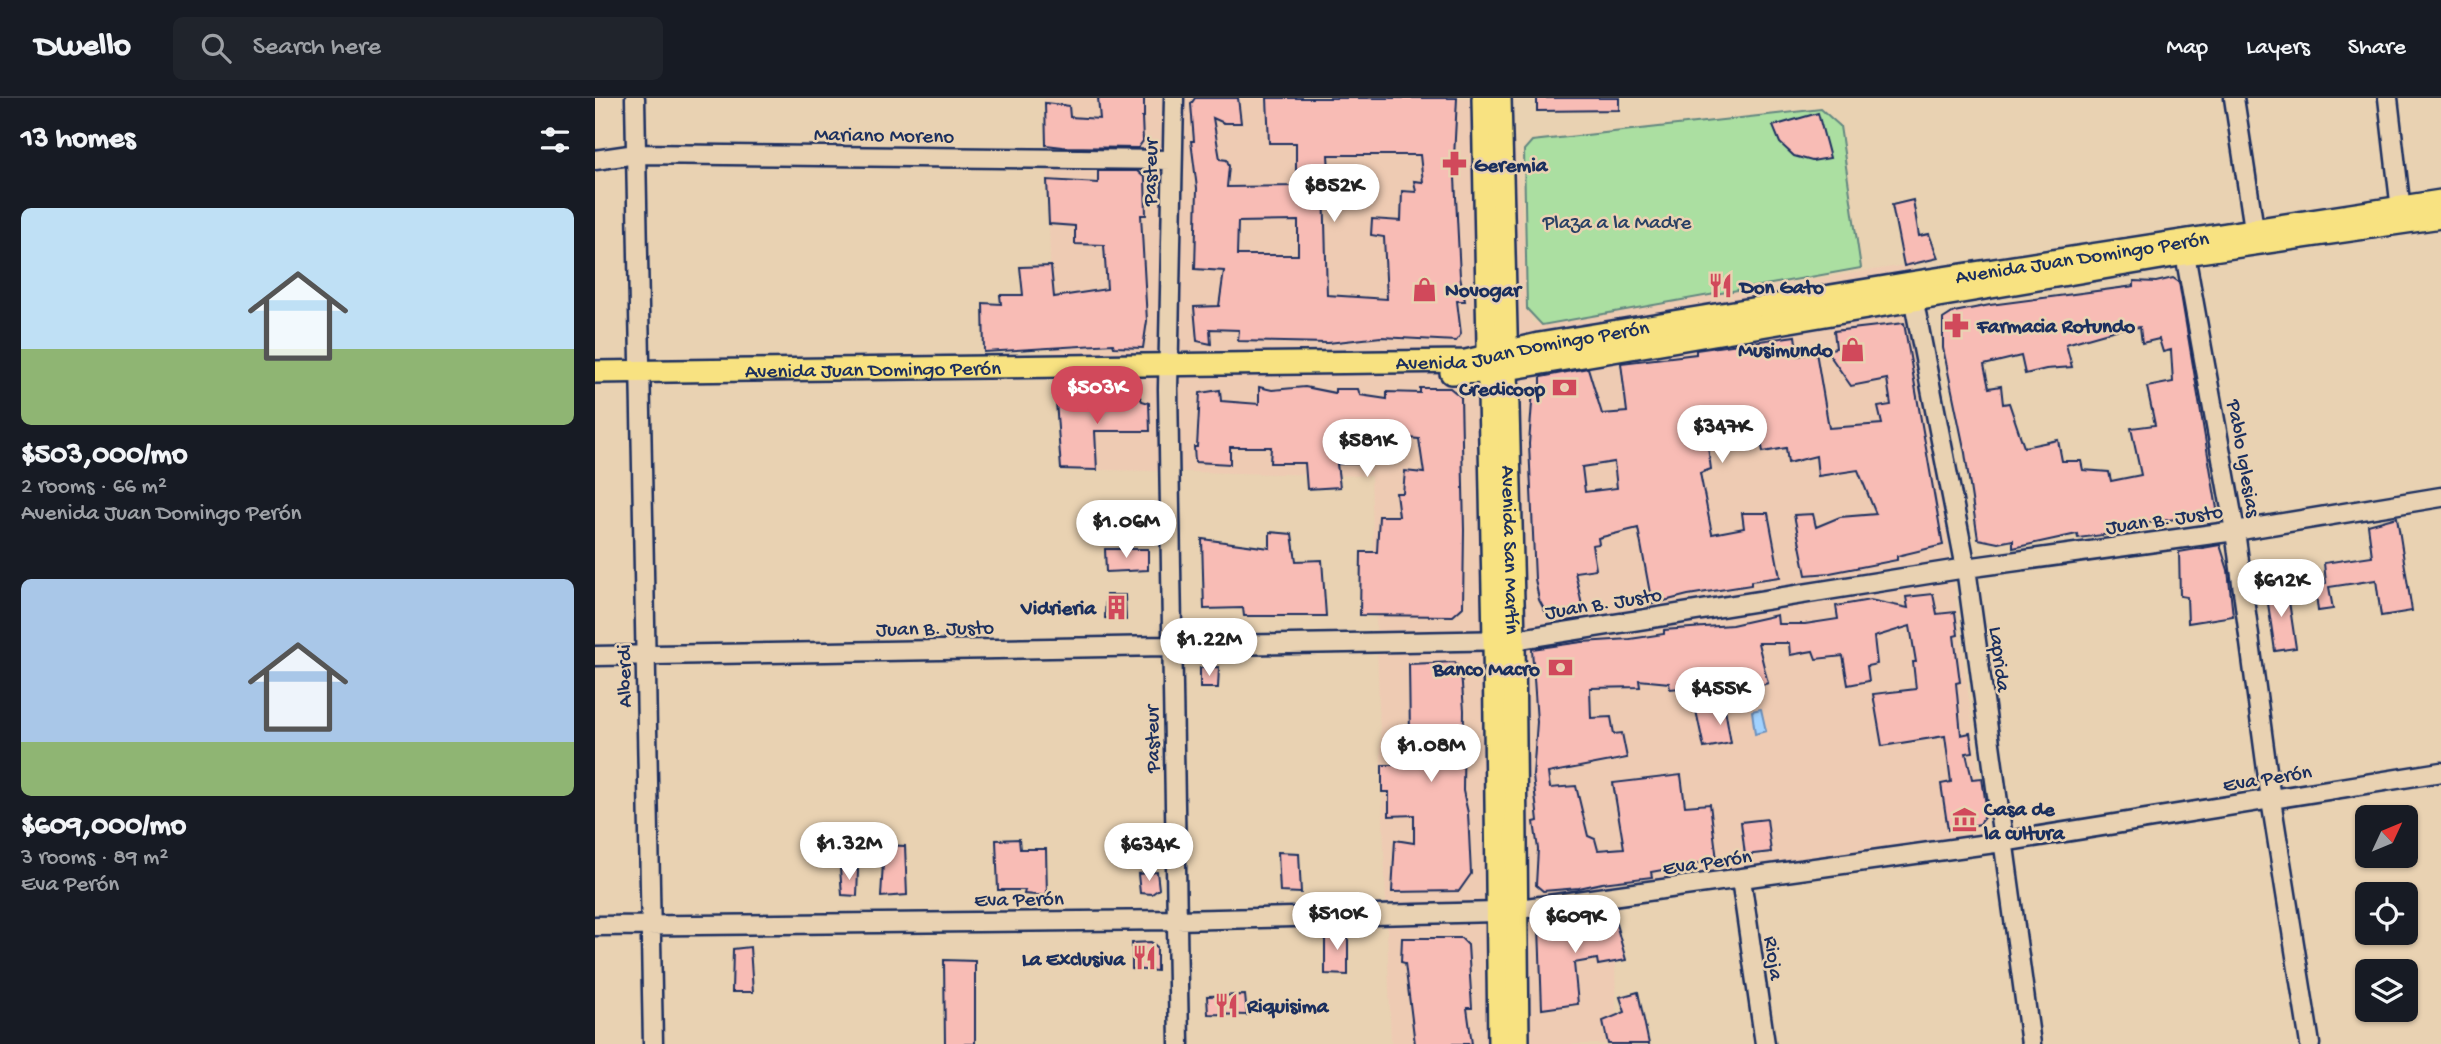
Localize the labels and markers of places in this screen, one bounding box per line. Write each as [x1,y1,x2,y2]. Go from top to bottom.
pharmacy icon: Geremia [1440,150,1468,178]
place label: Geremia [1474,155,1549,180]
pin: $852K [1285,164,1383,224]
restaurant icon: Don Gato [1706,272,1734,300]
shop icon: Novogar [1411,275,1439,303]
place label: Don Gato [1738,277,1824,302]
place label: Novogar [1445,280,1523,305]
pharmacy icon: Farmacia Rotundo [1943,311,1971,339]
place label: Farmacia Rotundo [1976,316,2135,341]
shop icon: Musimundo [1839,335,1867,363]
place label: Musimundo [1738,340,1833,365]
pin: $503K [1048,366,1146,426]
bank icon: Credicoop [1551,374,1579,402]
place label: Credicoop [1458,379,1546,404]
pin: $347K [1673,406,1771,465]
pin: $581K [1318,420,1416,479]
pin: $1.06M [1069,500,1183,560]
pin: $612K [2232,560,2330,619]
building icon: Vidrieria [1102,593,1130,621]
place label: Vidrieria [1020,598,1097,623]
pin: $1.22M [1152,618,1266,678]
bank icon: Banco Macro [1546,654,1574,682]
place label: Banco Macro [1432,659,1540,684]
pin: $455K [1671,668,1769,727]
pin: $1.08M [1374,724,1488,784]
place label: Casa de la cultura [1983,799,2066,848]
museum icon: Casa de la cultura [1950,806,1978,834]
pin: $1.32M [792,822,906,882]
pin: $634K [1100,824,1198,883]
pin: $510K [1288,892,1386,952]
pin: $609K [1526,896,1624,955]
restaurant icon: La Exclusiva [1131,944,1159,972]
place label: La Exclusiva [1022,949,1126,974]
restaurant icon: Riquisima [1213,991,1241,1019]
place label: Riquisima [1246,996,1330,1021]

